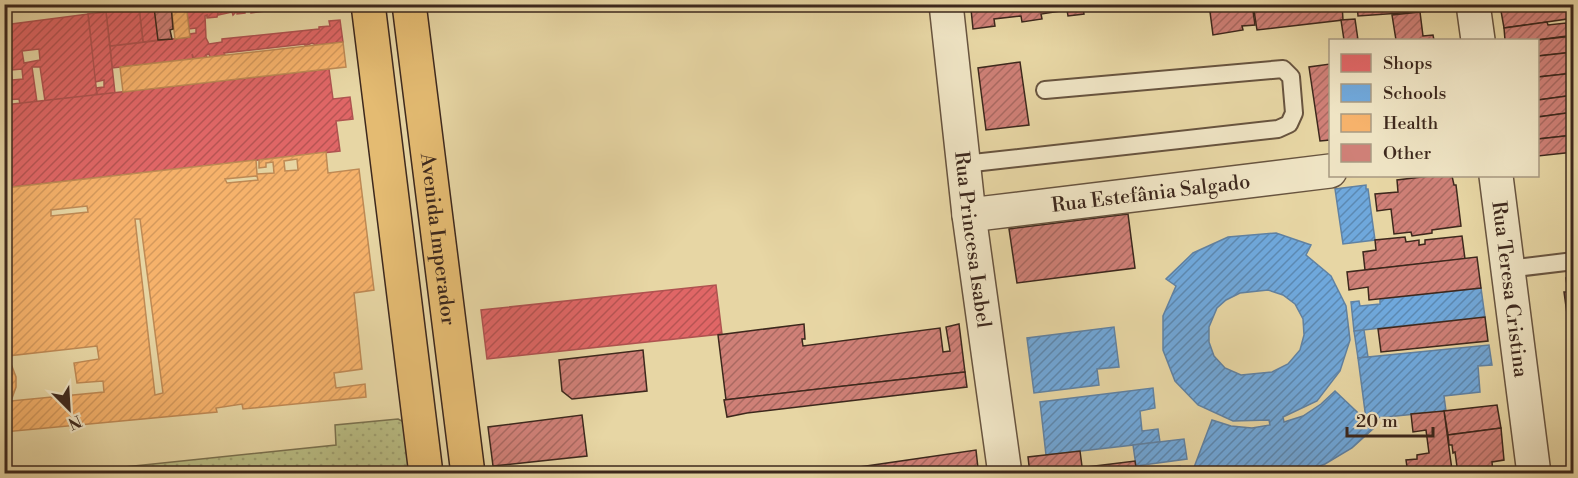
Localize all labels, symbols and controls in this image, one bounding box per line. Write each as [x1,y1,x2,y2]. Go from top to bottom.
legend [1329,39,1539,177]
text: Shops [1383,52,1433,75]
text: Schools [1383,82,1447,105]
text: Health [1383,112,1439,135]
text: Other [1383,142,1431,165]
street label: Rua Princesa Isabel [948,150,996,330]
street label: Avenida Imperador [414,151,460,327]
street label: Rua Estefânia Salgado [1050,170,1252,219]
street label: Rua Teresa Cristina [1485,200,1533,380]
north arrow [39,379,99,439]
scale bar [1347,400,1432,438]
text: N [65,410,85,434]
text: 20 m [1356,410,1398,433]

